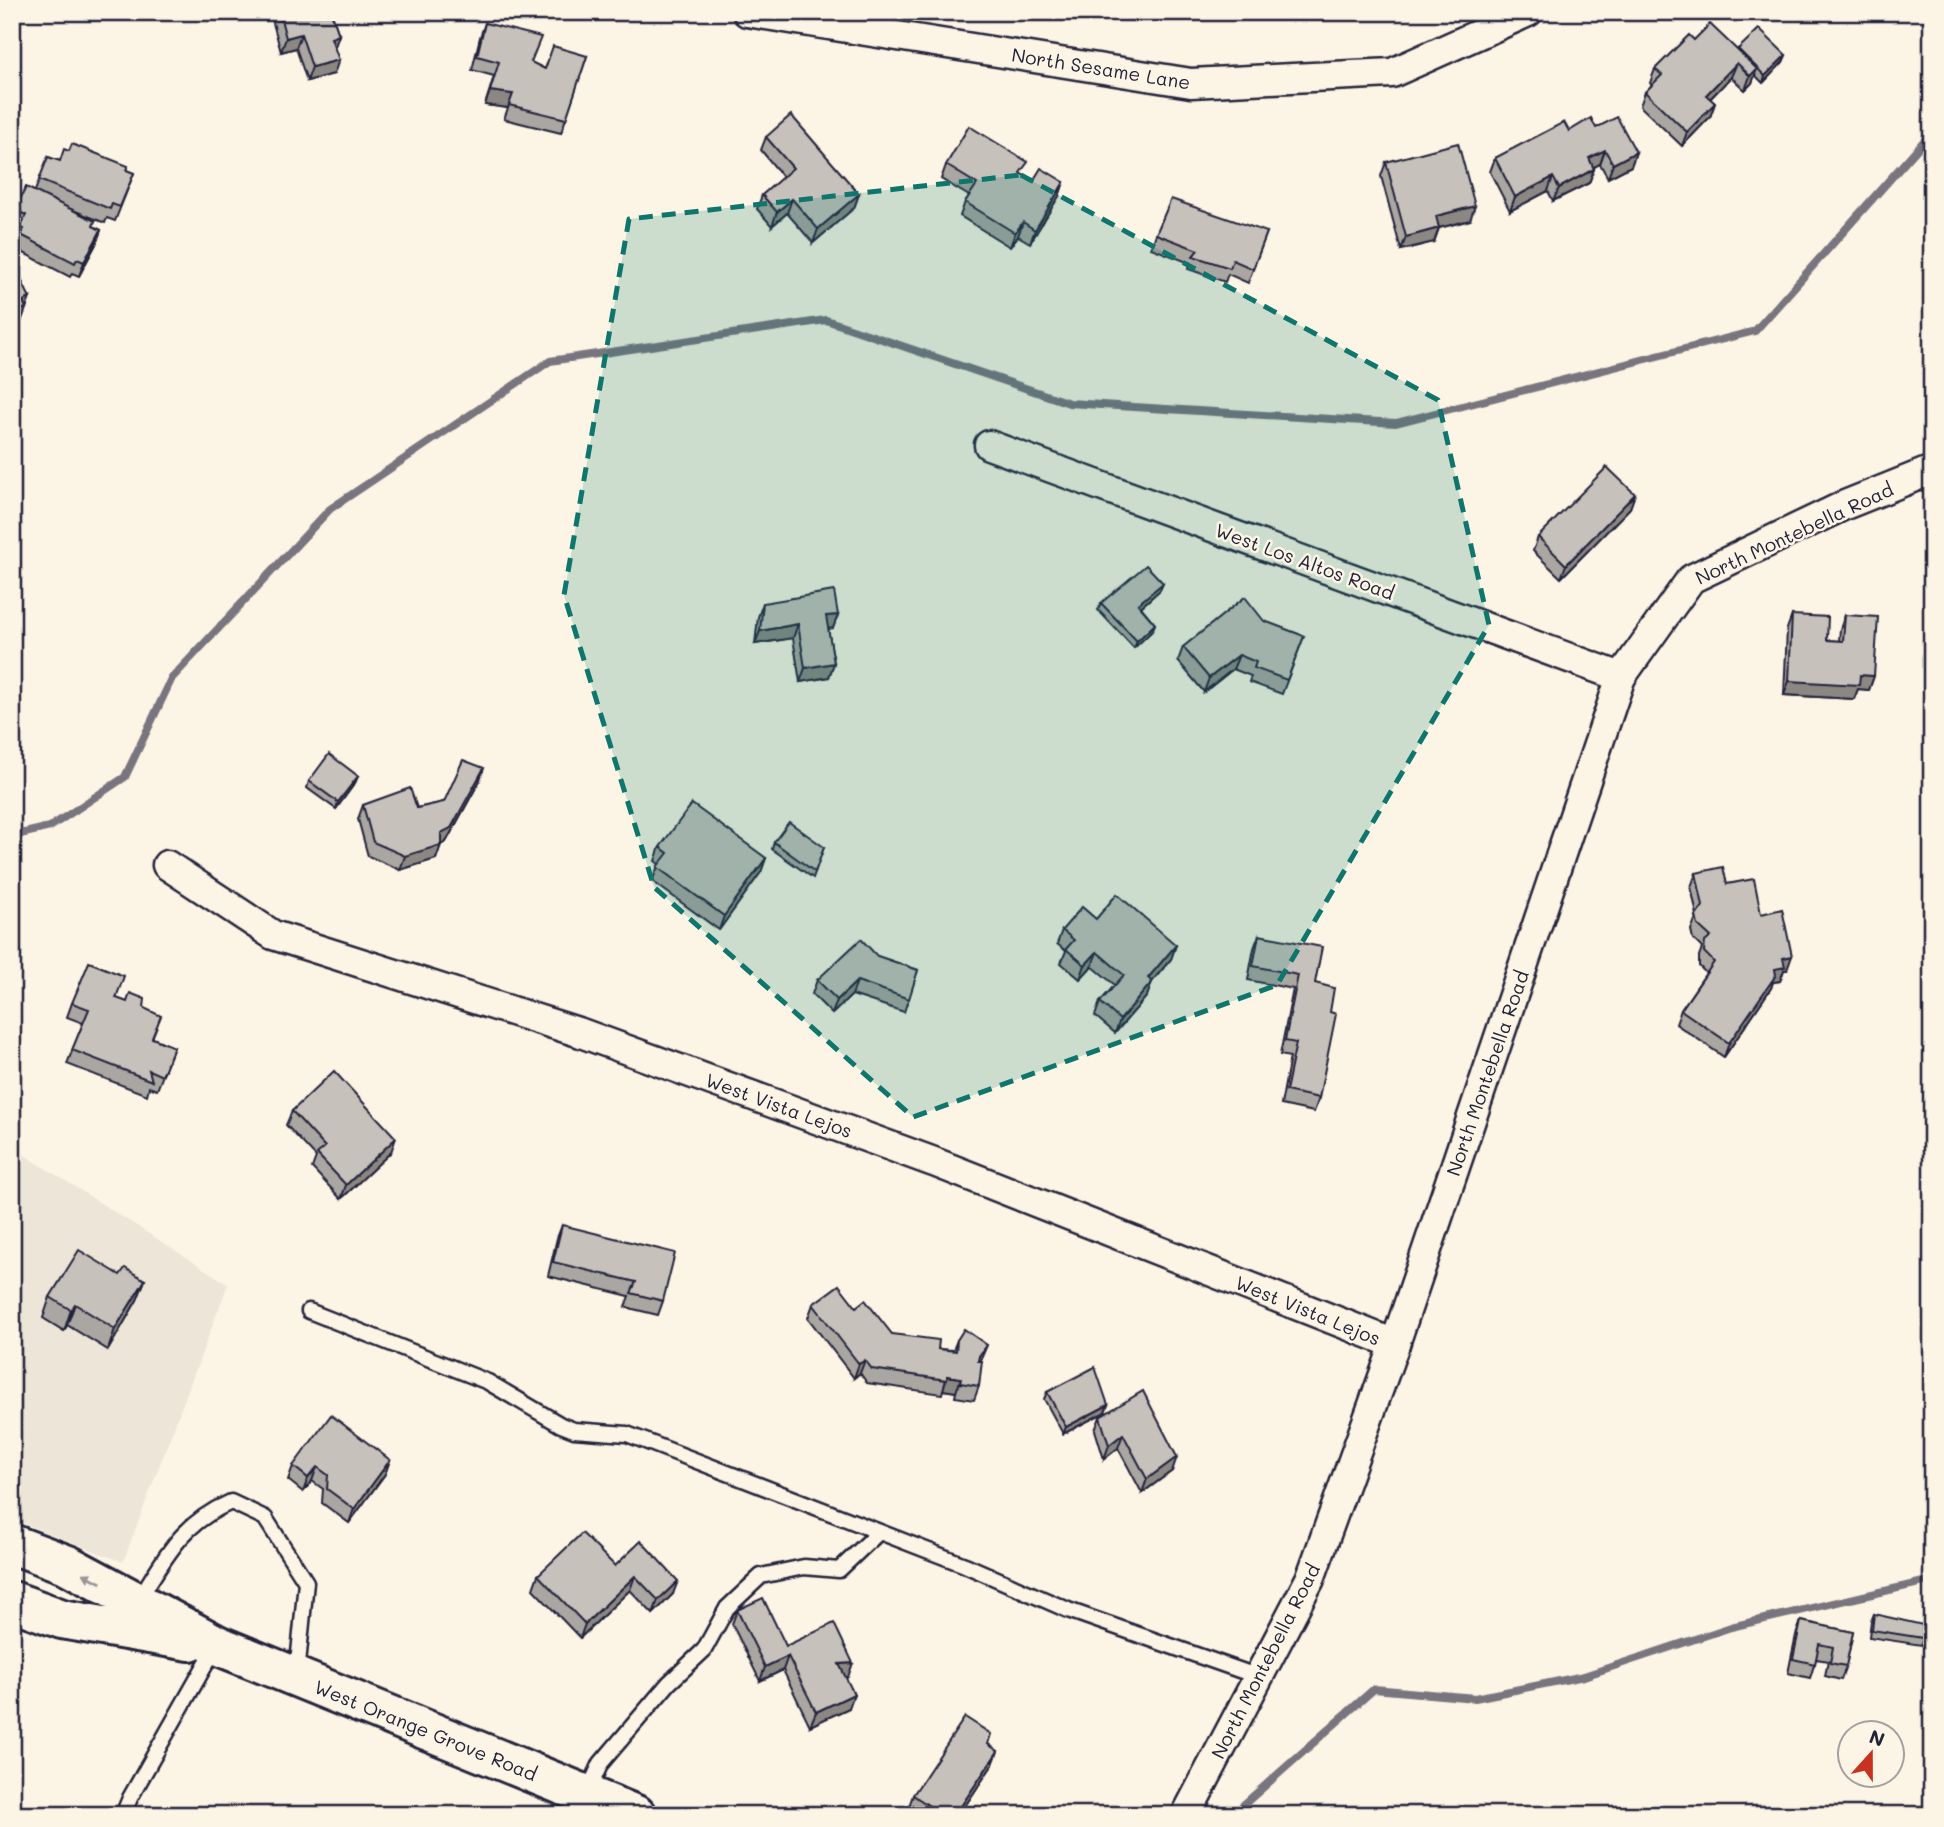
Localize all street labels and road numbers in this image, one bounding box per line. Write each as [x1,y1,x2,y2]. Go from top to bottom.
street label: North Sesame Lane [1010,42,1192,94]
street label: North Montebella Road [1691,476,1897,590]
street label: West Los Altos Road [1212,517,1398,605]
street label: North Montebella Road [1440,967,1534,1179]
street label: West Vista Lejos [702,1067,856,1143]
street label: West Vista Lejos [1232,1270,1384,1350]
street label: North Montebella Road [1205,1559,1325,1763]
street label: West Orange Grove Road [311,1674,541,1786]

